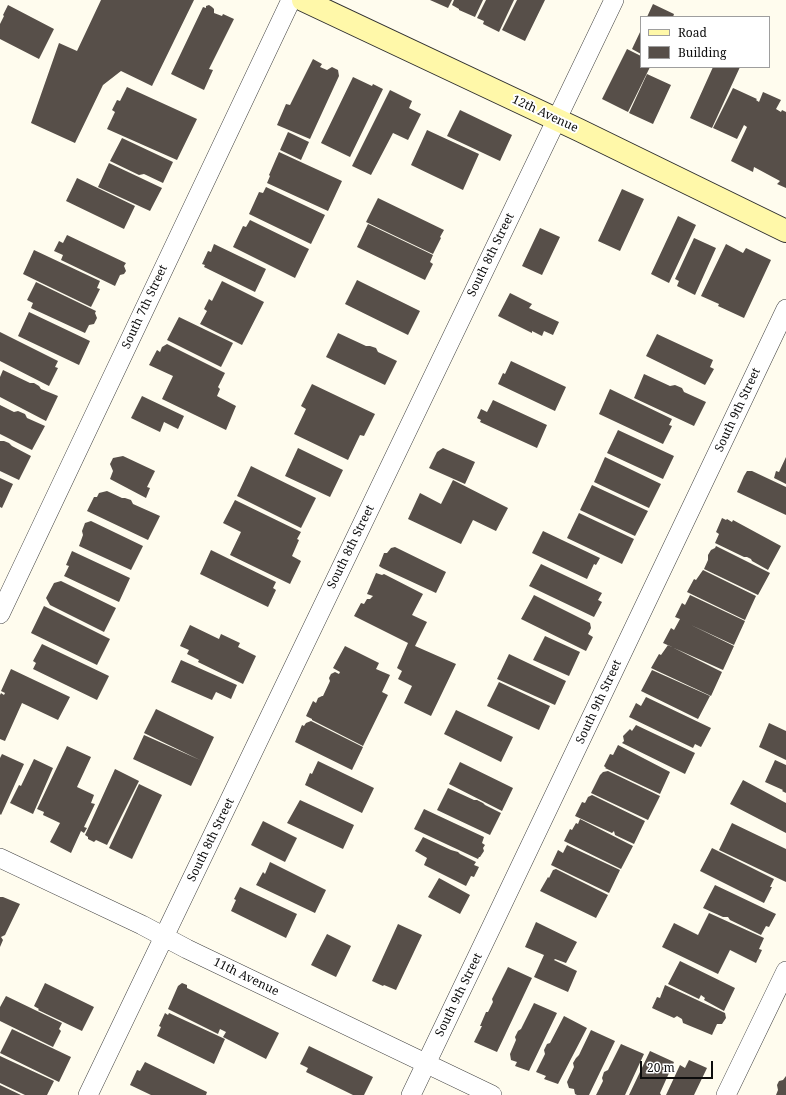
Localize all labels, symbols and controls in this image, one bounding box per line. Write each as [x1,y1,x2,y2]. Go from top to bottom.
legend [640,16,770,68]
text: Road [678,24,707,41]
text: Building [678,44,726,61]
street label: 12th Avenue [510,92,580,136]
street label: South 8th Street [465,211,517,299]
street label: South 7th Street [119,263,171,351]
street label: South 9th Street [712,366,764,454]
street label: South 8th Street [325,503,377,591]
street label: South 9th Street [573,658,625,746]
street label: South 8th Street [185,796,237,884]
street label: South 9th Street [433,951,485,1039]
street label: 11th Avenue [211,955,281,999]
scale bar [642,1053,715,1079]
text: 20 m [647,1059,675,1076]

